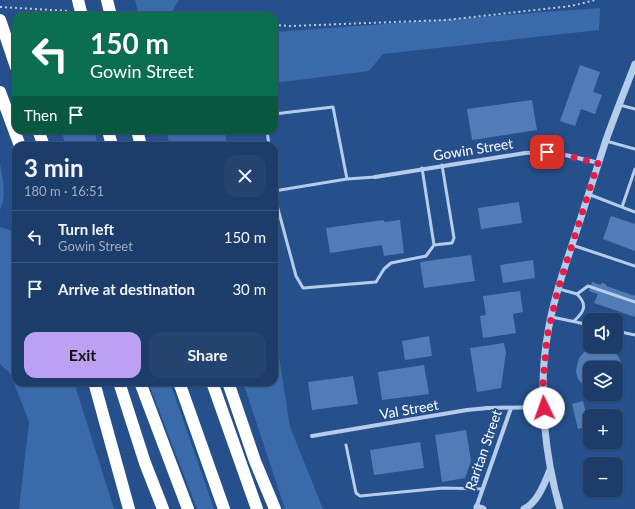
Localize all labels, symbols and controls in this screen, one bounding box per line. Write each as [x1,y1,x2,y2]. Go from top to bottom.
text: 150 m [90,26,169,60]
icon: left [24,28,76,80]
text: Gowin Street [90,60,194,82]
icon: arrive [65,104,87,126]
text: Then [24,106,57,124]
street label: Gowin Street [432,134,514,164]
pin [530,135,564,169]
icon: arrive [536,141,558,163]
text: 3 min [24,153,84,182]
button: close [224,155,266,197]
text: 180 m · 16:51 [24,183,104,199]
text: Turn left [58,220,114,238]
icon: left [24,226,46,248]
text: 150 m [224,228,266,246]
text: Gowin Street [58,238,133,254]
icon: arrive [24,278,46,300]
text: Arrive at destination [58,280,195,298]
text: 30 m [232,280,266,298]
map controls [583,313,623,497]
button: sound [583,313,623,353]
button: Exit [24,332,141,378]
button: Share [149,332,266,378]
button: layers [583,361,623,401]
position arrow [523,387,565,429]
street label: Val Street [378,395,440,423]
street label: Raritan Street [461,407,505,493]
button: + [583,409,623,449]
button: − [583,457,623,497]

